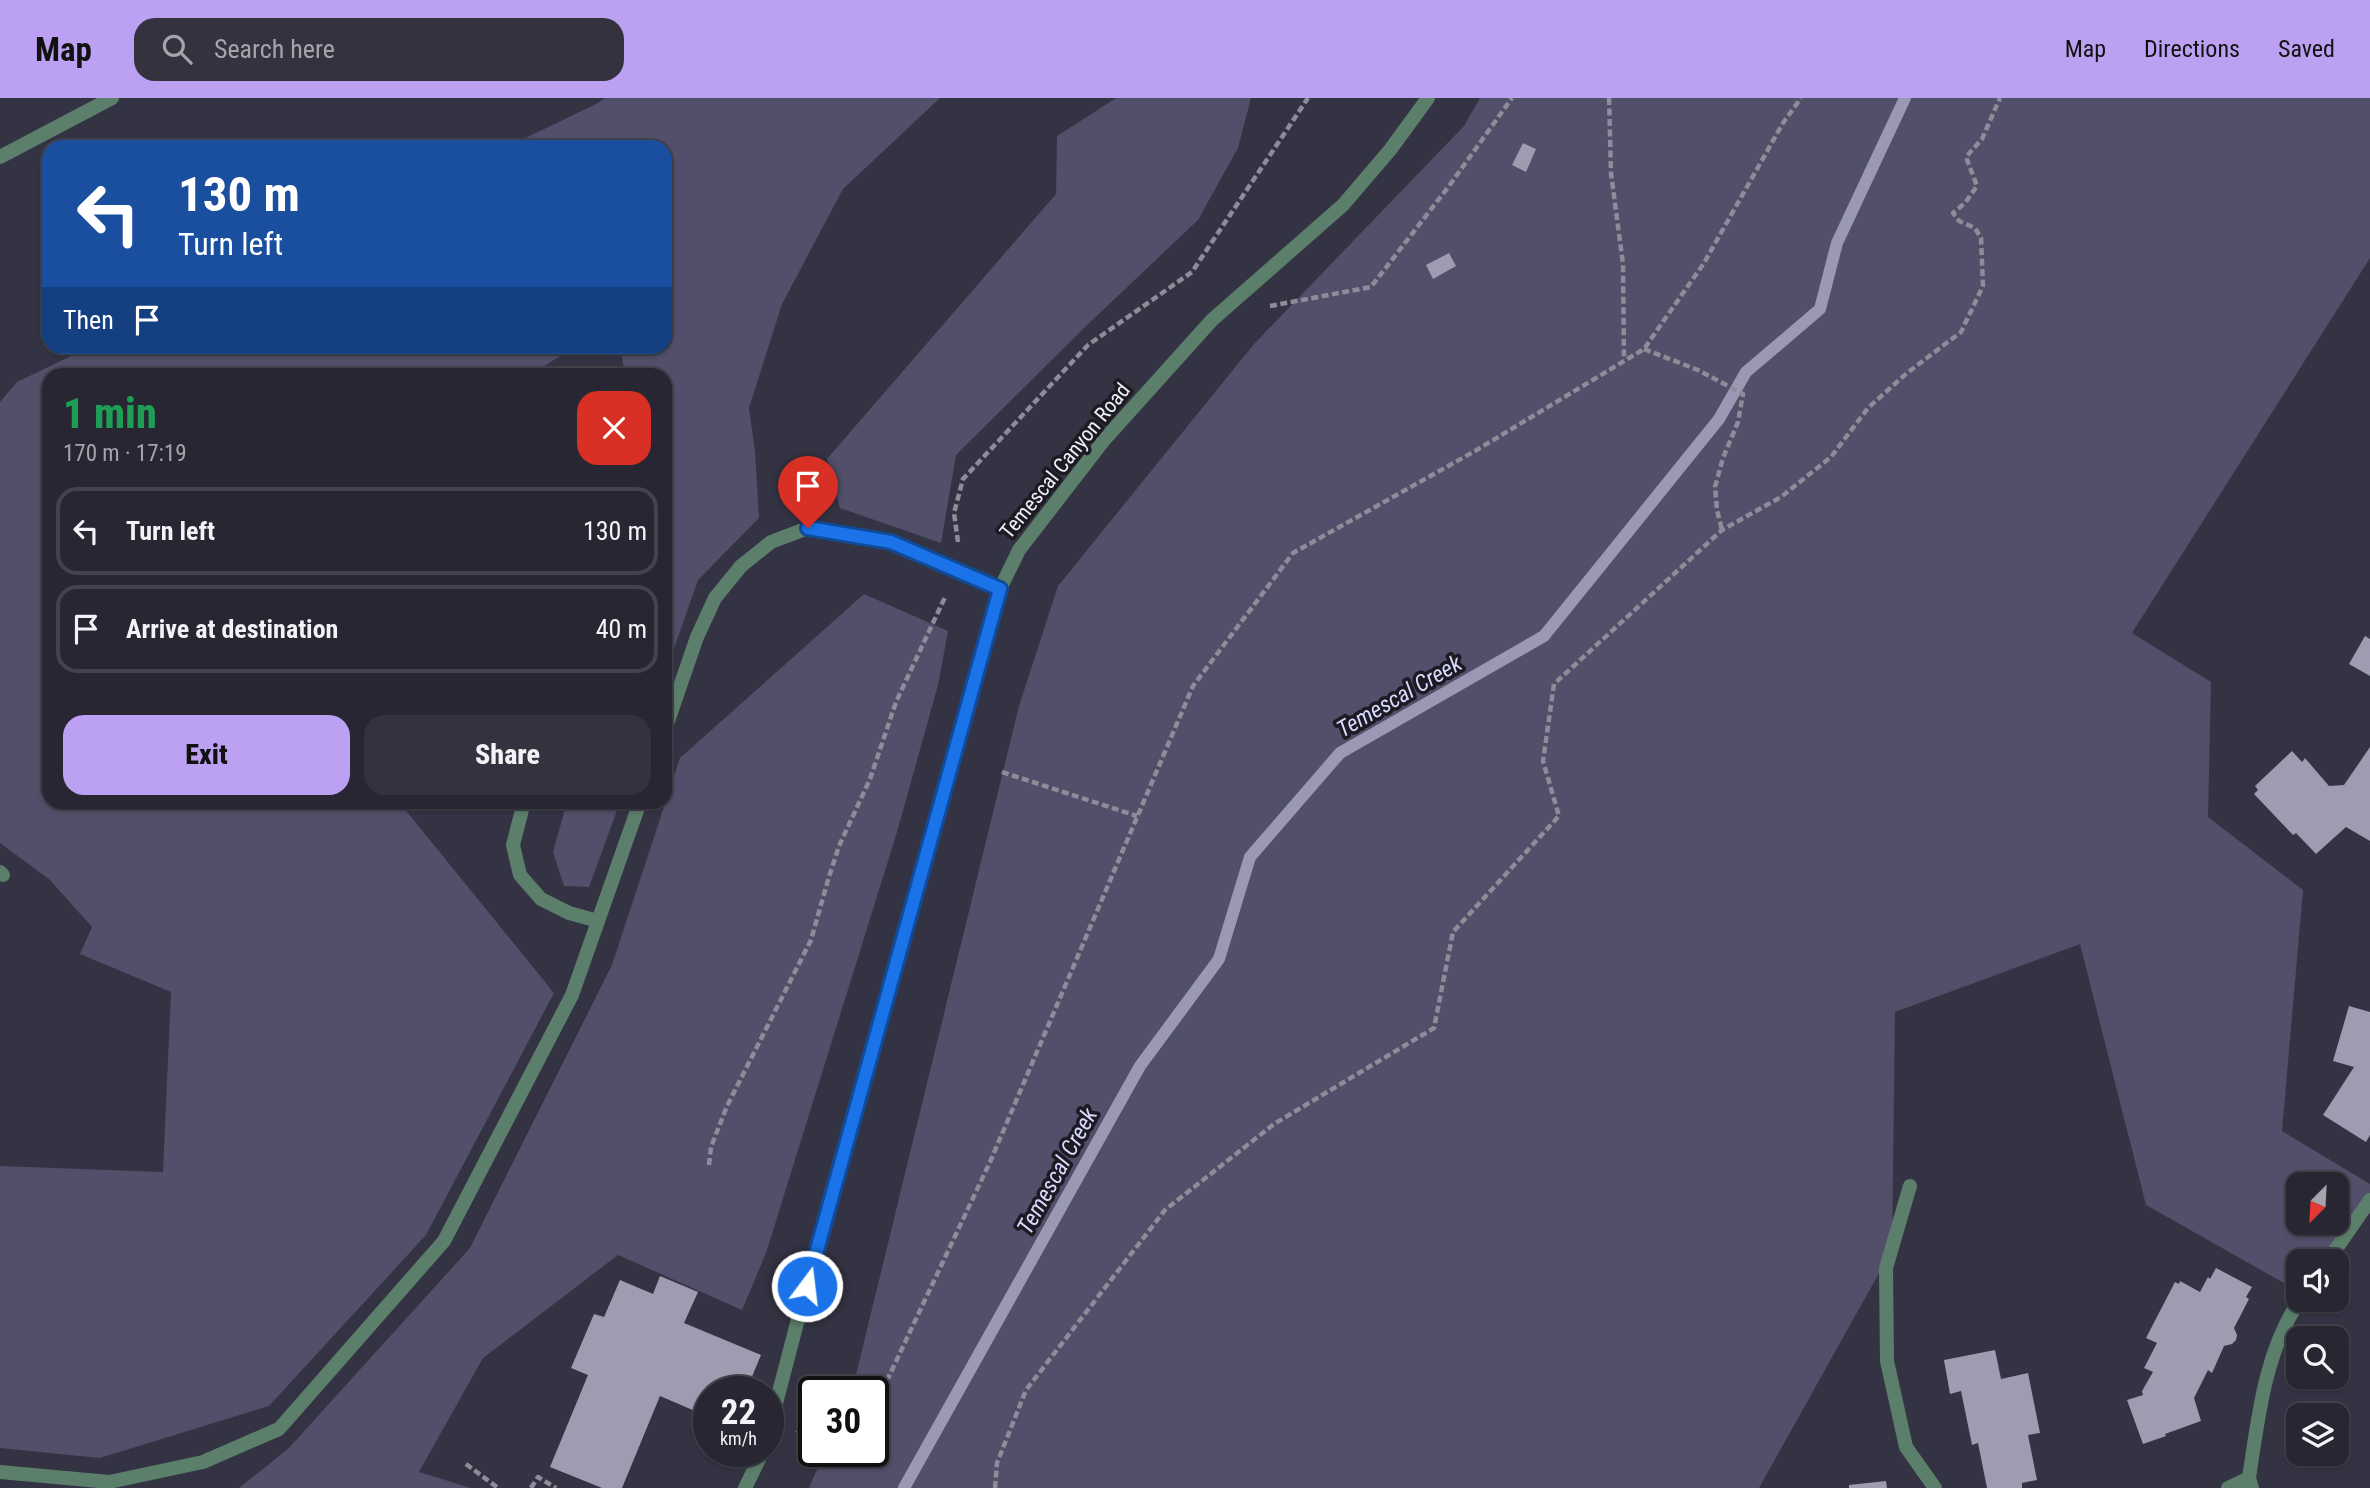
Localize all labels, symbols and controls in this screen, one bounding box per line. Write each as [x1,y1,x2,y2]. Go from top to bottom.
search box [134,18,624,81]
text: Map [35,30,92,69]
icon: search [158,30,196,68]
text: Search here [214,34,335,64]
text: Map [2065,35,2106,63]
text: Directions [2144,35,2240,63]
text: Saved [2278,35,2335,63]
text: 130 m [178,166,300,223]
icon: left [63,168,154,259]
text: Turn left [178,225,283,263]
icon: arrive [128,301,166,339]
text: Then [63,305,114,335]
street label: Temescal Canyon Road [995,379,1135,543]
text: 1 min [63,389,157,438]
button: close [577,391,651,465]
text: 170 m · 17:19 [63,440,187,467]
pin [778,456,838,528]
icon: arrive [789,467,827,505]
icon: left [67,512,105,550]
text: Turn left [126,516,215,546]
text: 130 m [583,516,647,546]
icon: arrive [67,610,105,648]
text: Arrive at destination [126,614,338,644]
text: 40 m [596,614,647,644]
water label: Temescal Creek [1332,649,1467,743]
button: Exit [63,715,350,795]
button: Share [364,715,651,795]
water label: Temescal Creek [1012,1103,1104,1239]
north arrow [2286,1172,2348,1236]
map controls [2286,1172,2349,1466]
position arrow [770,1249,844,1323]
button: sound [2286,1249,2349,1312]
button: search [2286,1326,2349,1389]
speed limit sign: 30 [798,1376,889,1467]
text: 22 [721,1392,756,1433]
button: layers [2286,1403,2349,1466]
text: km/h [720,1428,757,1449]

